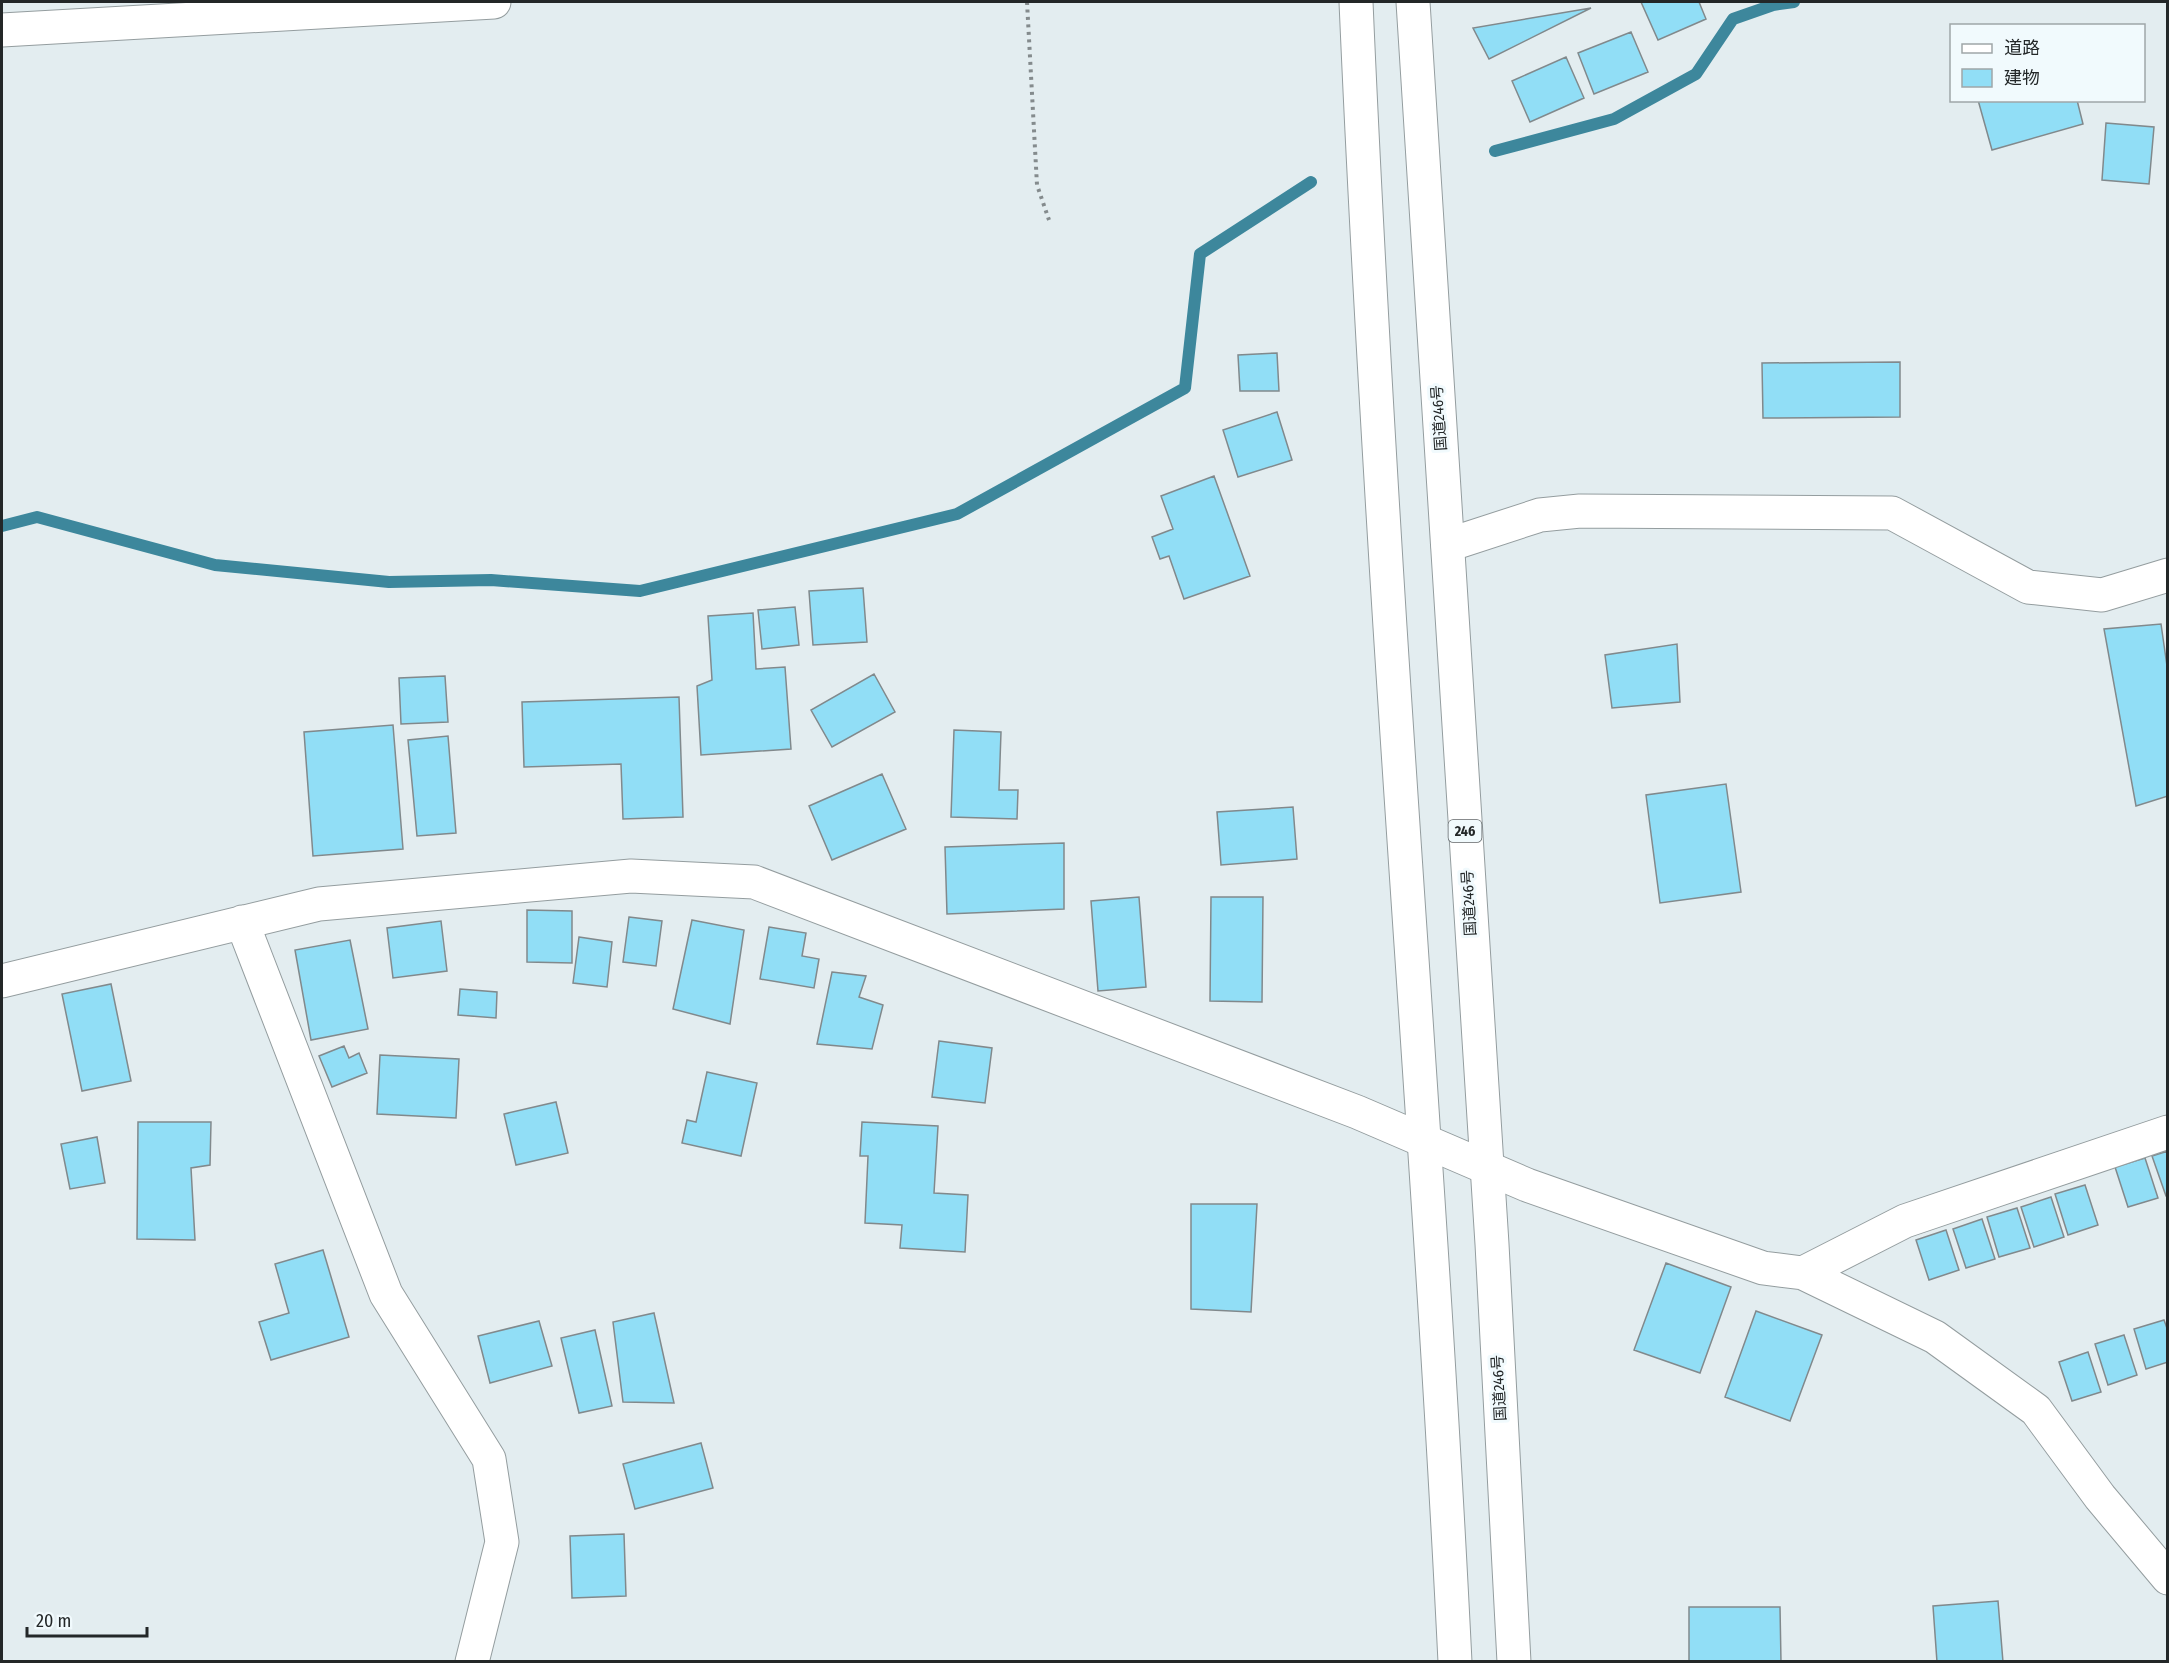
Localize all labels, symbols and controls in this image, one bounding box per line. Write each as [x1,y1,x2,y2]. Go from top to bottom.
legend [1950,24,2145,102]
text: 道路 [2004,37,2040,59]
text: 建物 [2004,67,2040,89]
street label: 国道246号 [1428,384,1450,452]
road number: 246 [1448,820,1482,842]
street label: 国道246号 [1458,870,1480,936]
street label: 国道246号 [1488,1355,1510,1421]
scale bar [27,1600,147,1638]
text: 20 m [36,1610,71,1632]

